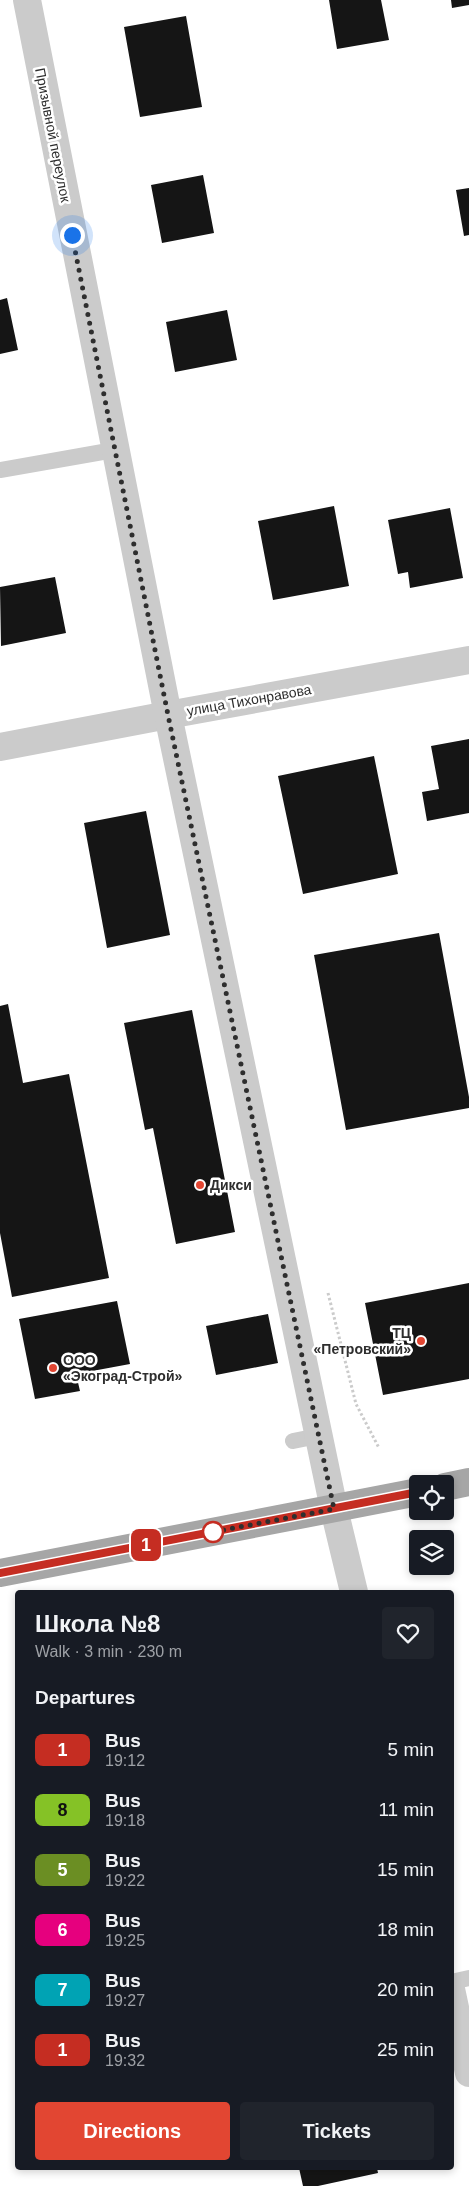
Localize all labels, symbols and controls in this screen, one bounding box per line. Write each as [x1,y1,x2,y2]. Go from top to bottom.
street label: Призывной переулок [32,66,74,204]
your location [60,223,85,248]
street label: улица Тихонравова [185,681,313,719]
place label: Дикси [210,1177,252,1193]
marker: Дикси [194,1179,206,1191]
place label: ТЦ «Петровский» [314,1325,412,1357]
marker: ТЦ «Петровский» [415,1335,427,1347]
place label: ООО «Экоград-Строй» [63,1352,183,1384]
marker: ООО «Экоград-Строй» [47,1362,59,1374]
map controls [409,1475,454,1575]
button: locate [409,1475,454,1520]
unlabelled marker [202,1521,224,1543]
line badge: 1 [130,1529,162,1561]
button: layers [409,1530,454,1575]
text: 1 [141,1535,151,1555]
button: heart [382,1607,434,1659]
text: Школа №8 [35,1610,160,1637]
text: Walk · 3 min · 230 m [35,1643,182,1660]
text: Departures [35,1687,135,1708]
text: Bus [105,1730,141,1751]
text: 5 min [388,1739,434,1760]
text: 1 [57,1740,68,1760]
text: 19:12 [105,1752,145,1769]
text: Bus [105,1790,141,1811]
text: 11 min [378,1799,434,1820]
text: 8 [57,1800,68,1820]
text: 19:18 [105,1812,145,1829]
text: Bus [105,1850,141,1871]
text: 15 min [377,1859,434,1880]
text: 5 [57,1860,68,1880]
text: 19:22 [105,1872,145,1889]
text: Bus [105,1910,141,1931]
text: 18 min [377,1919,434,1940]
text: 6 [57,1920,68,1940]
text: 19:25 [105,1932,145,1949]
text: Bus [105,1970,141,1991]
text: 20 min [377,1979,434,2000]
text: 7 [57,1980,68,2000]
text: 19:27 [105,1992,145,2009]
text: Bus [105,2030,141,2051]
text: 25 min [377,2039,434,2060]
text: 1 [57,2040,68,2060]
text: 19:32 [105,2052,145,2069]
button: Directions [35,2102,230,2160]
button: Tickets [240,2102,434,2160]

